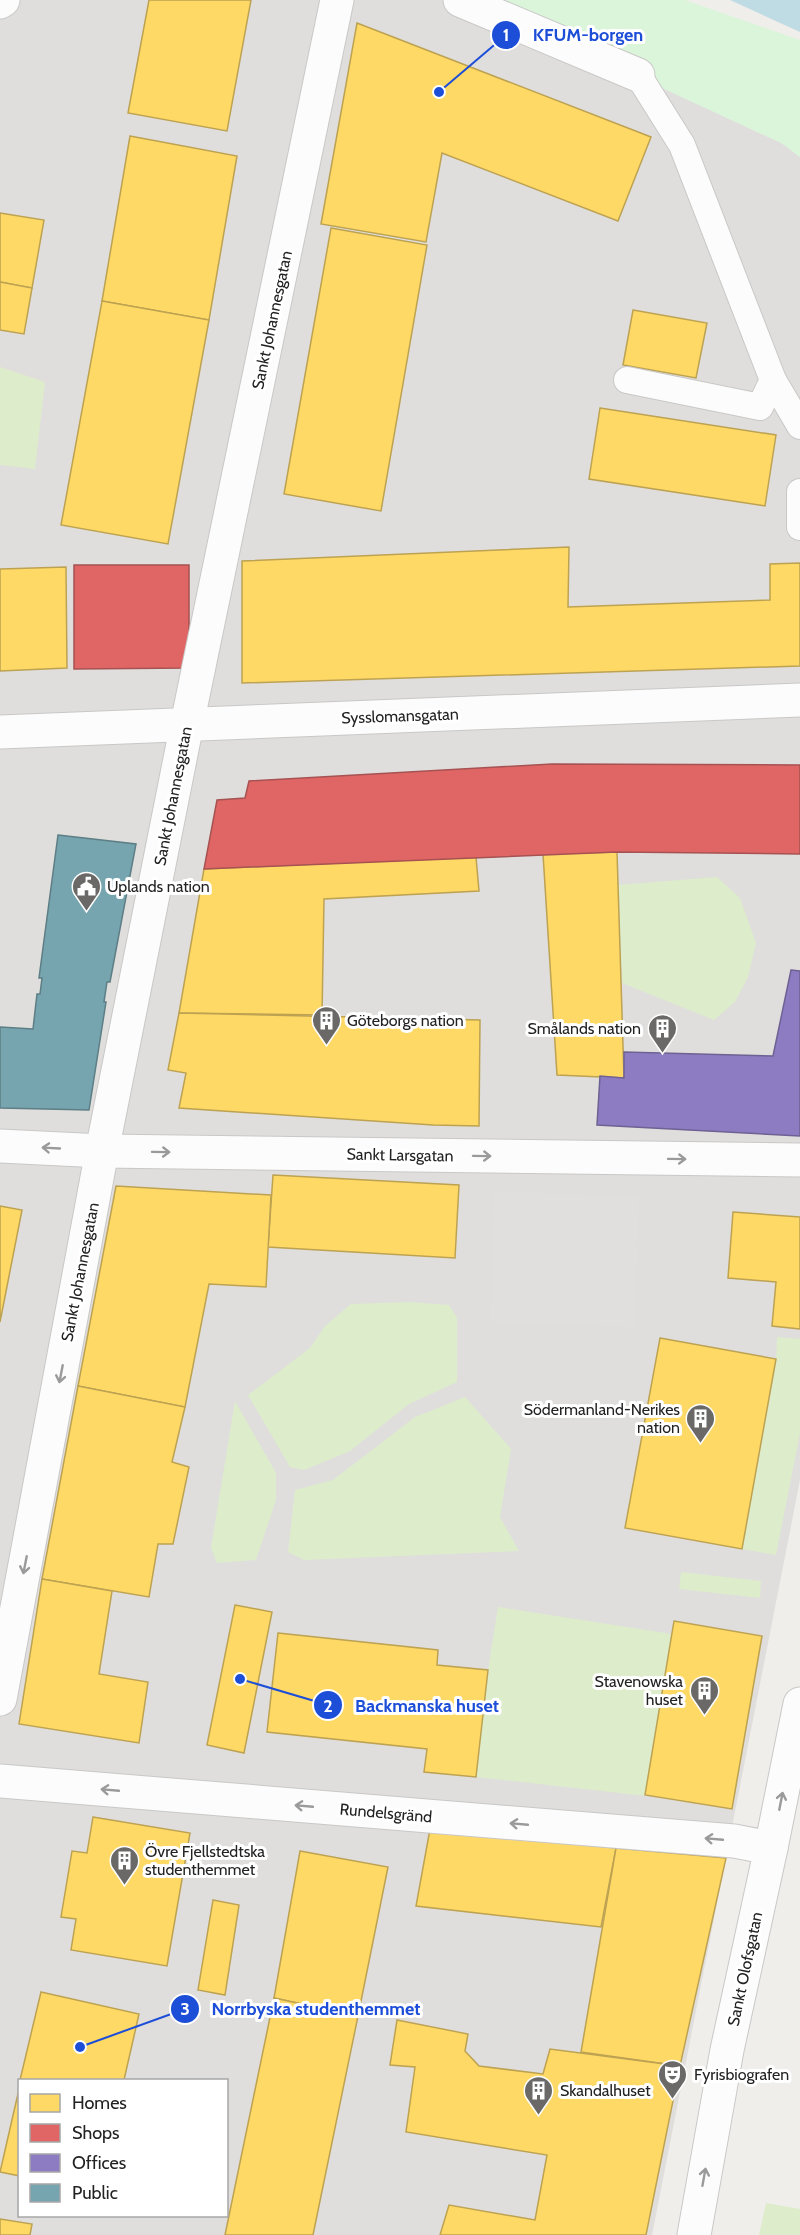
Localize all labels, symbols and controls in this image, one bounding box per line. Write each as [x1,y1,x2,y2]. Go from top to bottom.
callout: KFUM-borgen [491,17,655,53]
text: 1 [503,24,509,46]
text: KFUM-borgen [533,24,643,46]
street label: Sankt Johannesgatan [248,249,296,391]
street label: Sysslomansgatan [341,704,459,728]
street label: Sankt Johannesgatan [150,725,196,867]
public building icon: Uplands nation [70,870,102,912]
place label: Uplands nation [107,877,210,896]
building icon: Göteborgs nation [310,1004,342,1046]
place label: Göteborgs nation [347,1011,464,1030]
building icon: Smålands nation [646,1012,678,1054]
place label: Smålands nation [528,1019,641,1038]
one-way arrow [42,1143,62,1154]
street label: Sankt Larsgatan [346,1145,454,1165]
one-way arrow [150,1146,170,1158]
one-way arrow [471,1150,491,1162]
one-way arrow [666,1153,686,1164]
street label: Sankt Johannesgatan [57,1201,103,1343]
one-way arrow [55,1363,66,1383]
place label: Södermanland-Nerikes nation [524,1400,680,1437]
building icon: Södermanland-Nerikes nation [685,1402,717,1444]
one-way arrow [19,1555,30,1575]
place label: Stavenowska huset [595,1672,684,1709]
building icon: Stavenowska huset [688,1674,720,1716]
callout: Backmanska huset [313,1687,511,1723]
text: 2 [323,1695,333,1717]
text: Backmanska huset [355,1695,499,1717]
one-way arrow [100,1784,120,1795]
one-way arrow [776,1792,787,1811]
street label: Rundelsgränd [339,1799,433,1827]
one-way arrow [295,1800,314,1811]
one-way arrow [510,1818,530,1829]
one-way arrow [704,1834,724,1845]
place label: Övre Fjellstedtska studenthemmet [145,1842,265,1879]
building icon: Övre Fjellstedtska studenthemmet [108,1844,140,1886]
street label: Sankt Olofsgatan [724,1910,766,2028]
callout: Norrbyska studenthemmet [170,1991,433,2027]
text: 3 [180,1998,190,2020]
text: Norrbyska studenthemmet [212,1998,420,2020]
theatre icon: Fyrisbiografen [657,2058,689,2100]
place label: Fyrisbiografen [694,2065,789,2084]
building icon: Skandalhuset [523,2074,555,2116]
legend [18,2079,228,2217]
place label: Skandalhuset [560,2081,651,2100]
text: Homes [72,2092,127,2114]
text: Shops [72,2122,120,2144]
text: Offices [72,2152,126,2174]
one-way arrow [699,2168,710,2188]
text: Public [72,2182,118,2204]

